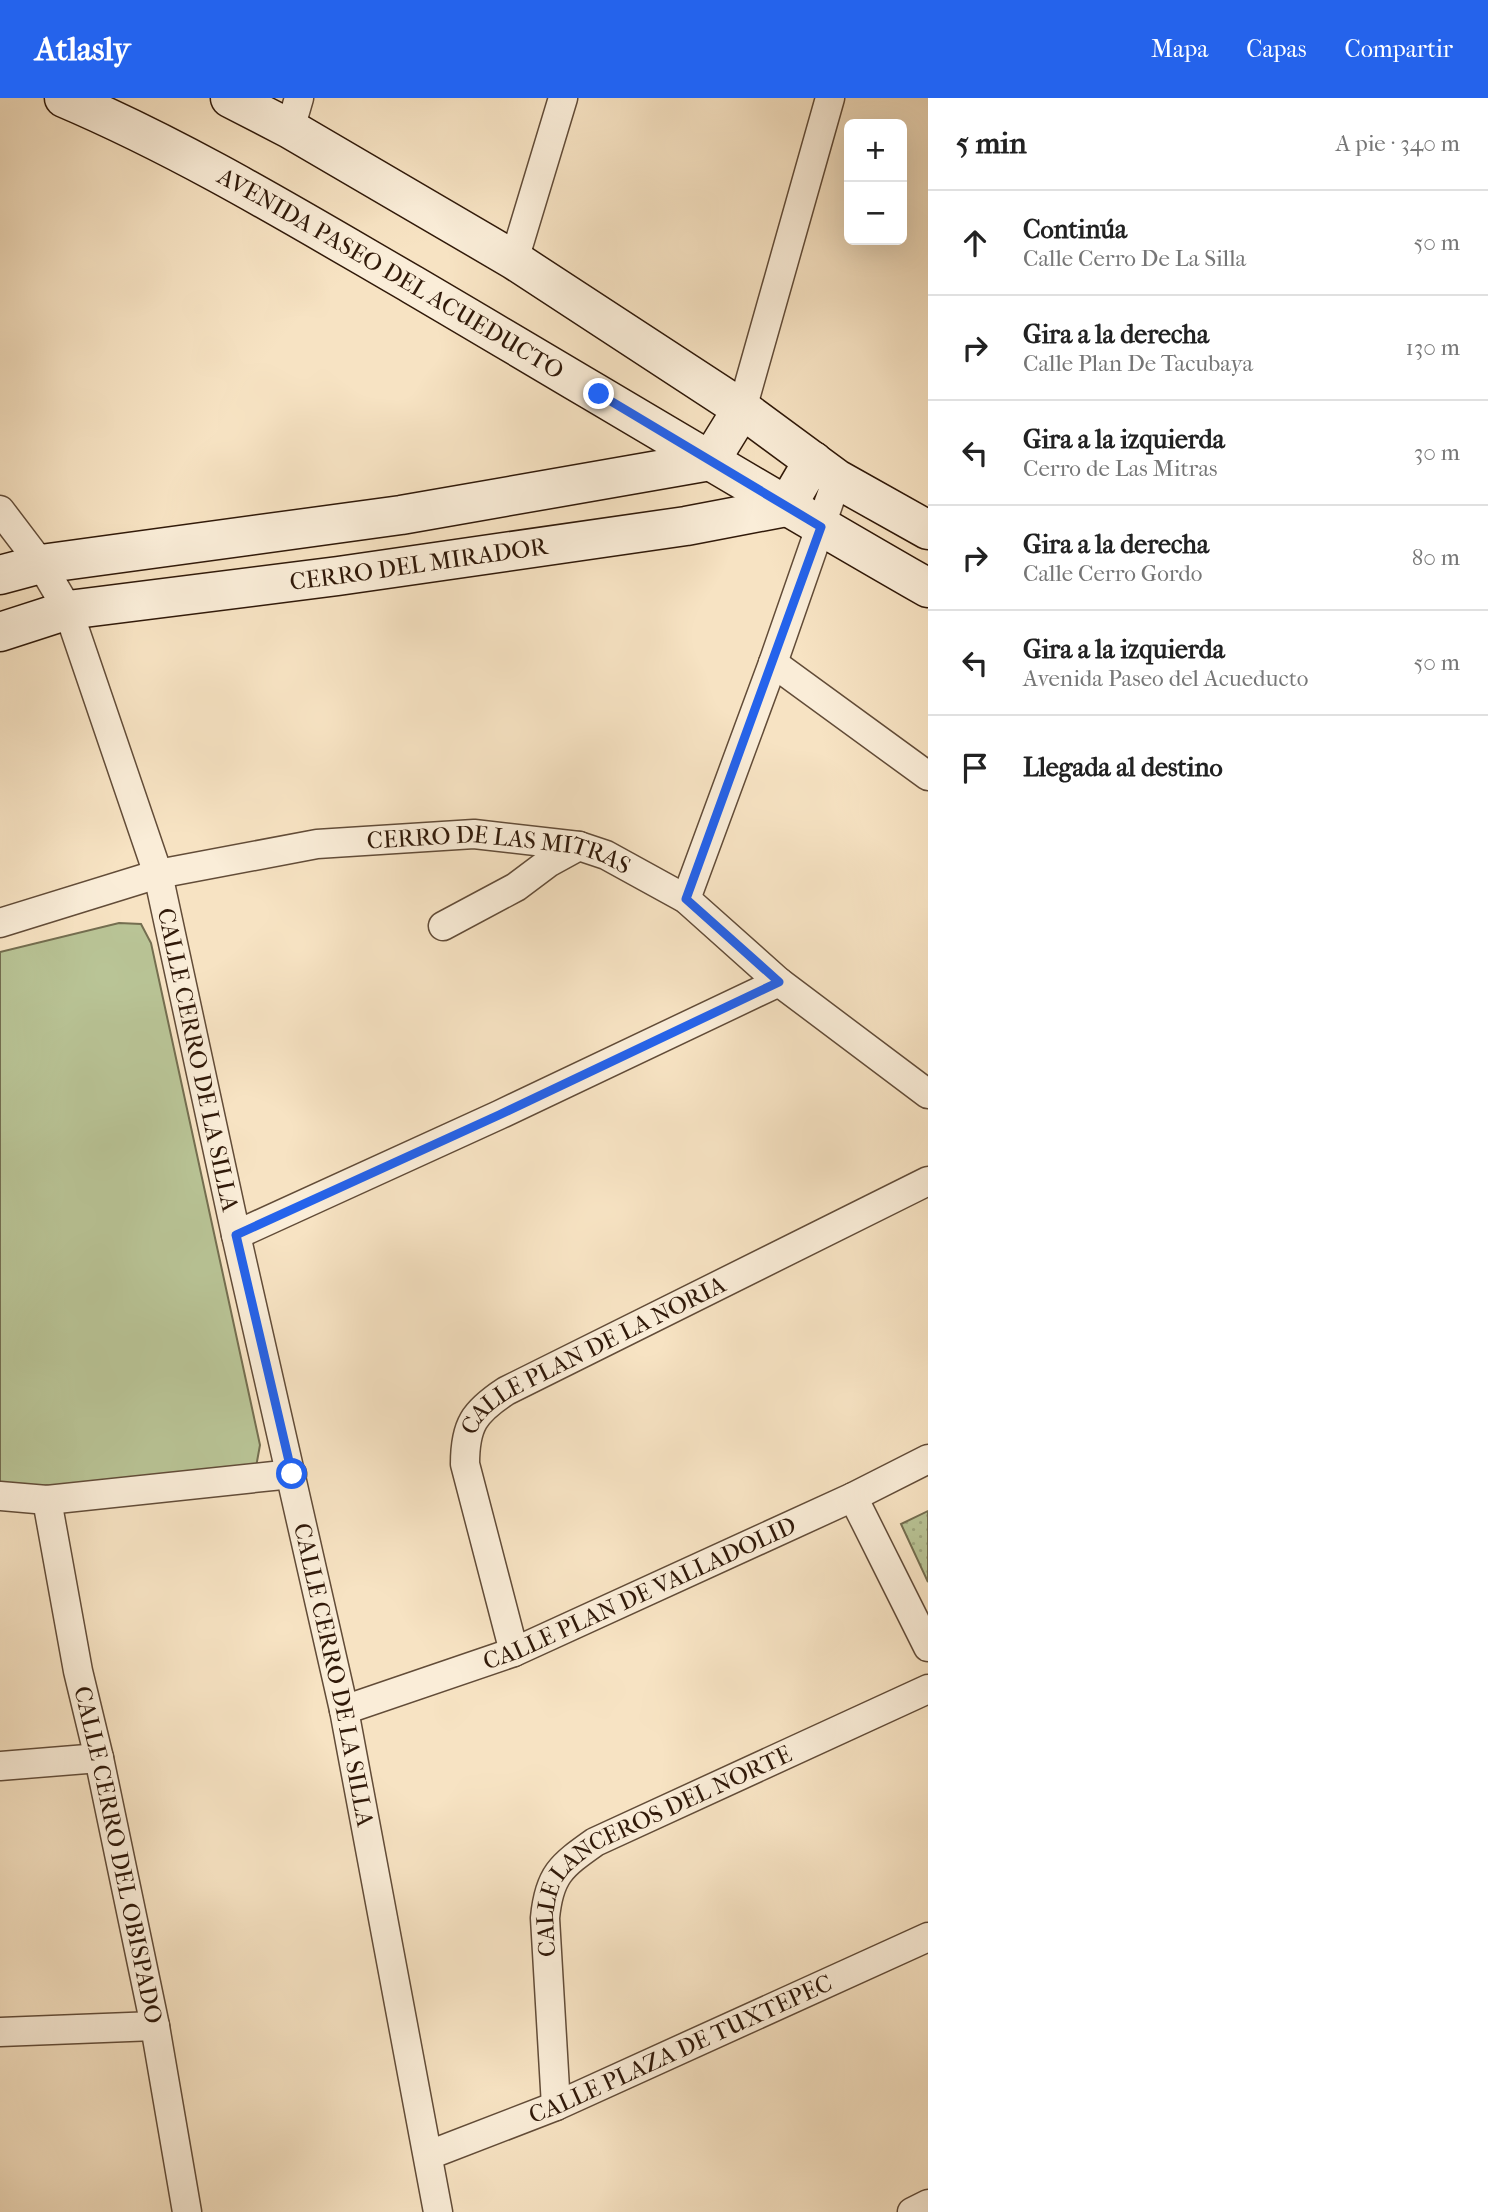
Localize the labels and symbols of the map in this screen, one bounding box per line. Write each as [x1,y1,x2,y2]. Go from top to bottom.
street label: AVENIDA PASEO DEL ACUEDUCTO [212,161,569,385]
route end [583,378,614,409]
street label: CERRO DEL MIRADOR [288,532,551,596]
street label: CERRO DE LAS MITRAS [366,820,636,880]
street label: CALLE CERRO DE LA SILLA [152,905,245,1214]
street label: CALLE PLAN DE LA NORIA [455,1270,730,1439]
route start [276,1458,307,1489]
street label: CALLE PLAN DE VALLADOLID [479,1511,800,1676]
street label: CALLE CERRO DE LA SILLA [288,1520,380,1829]
street label: CALLE CERRO DEL OBISPADO [68,1683,168,2026]
street label: CALLE LANCEROS DEL NORTE [531,1740,796,1958]
street label: CALLE PLAZA DE TUXTEPEC [525,1968,836,2129]

